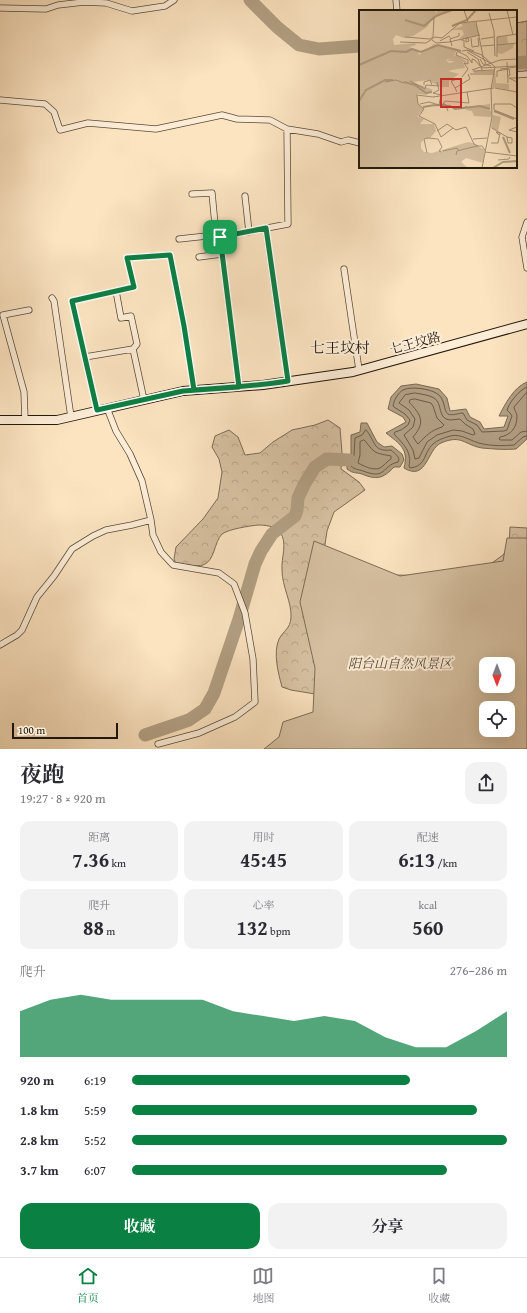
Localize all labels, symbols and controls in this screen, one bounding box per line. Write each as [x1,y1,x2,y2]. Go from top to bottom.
inset map [359,10,517,168]
pin [203,220,237,254]
icon: arrive [209,226,231,248]
street label: 七王坟路 [387,327,443,359]
district label: 七王坟村 [310,337,370,358]
park label: 阳台山自然风景区 [348,654,454,673]
north arrow [479,657,515,693]
map controls [479,657,515,737]
button: locate [479,701,515,737]
scale bar [12,721,118,740]
text: 100 m [18,722,45,738]
text: 夜跑 [20,758,64,790]
button: share [465,762,507,804]
text: 19:27 · 8 × 920 m [20,789,106,808]
text: 距离 [88,829,110,845]
text: 用时 [252,829,274,845]
text: 配速 [417,829,439,845]
text: 7.36 [72,845,109,874]
text: 45:45 [240,845,287,874]
text: 6:13 [398,845,435,874]
text: km [109,855,126,871]
text: /km [435,855,457,871]
text: 爬升 [88,897,110,913]
text: 心率 [252,897,274,913]
text: kcal [418,897,437,913]
text: 88 [83,913,104,942]
text: 132 [236,913,268,942]
text: 560 [412,913,443,942]
text: m [104,923,115,939]
text: bpm [268,923,291,939]
text: 276–286 m [450,961,507,980]
text: 爬升 [20,962,46,981]
text: 920 m [20,1071,54,1090]
text: 6:19 [84,1071,106,1090]
text: 1.8 km [20,1101,59,1120]
text: 5:59 [84,1101,106,1120]
text: 2.8 km [20,1131,59,1150]
text: 5:52 [84,1131,106,1150]
text: 3.7 km [20,1161,59,1180]
text: 6:07 [84,1161,106,1180]
button: 收藏 [20,1203,260,1249]
button: 分享 [268,1203,507,1249]
tab: 首页 [77,1265,99,1306]
tab: 地图 [252,1265,274,1306]
tab: 收藏 [428,1265,450,1306]

